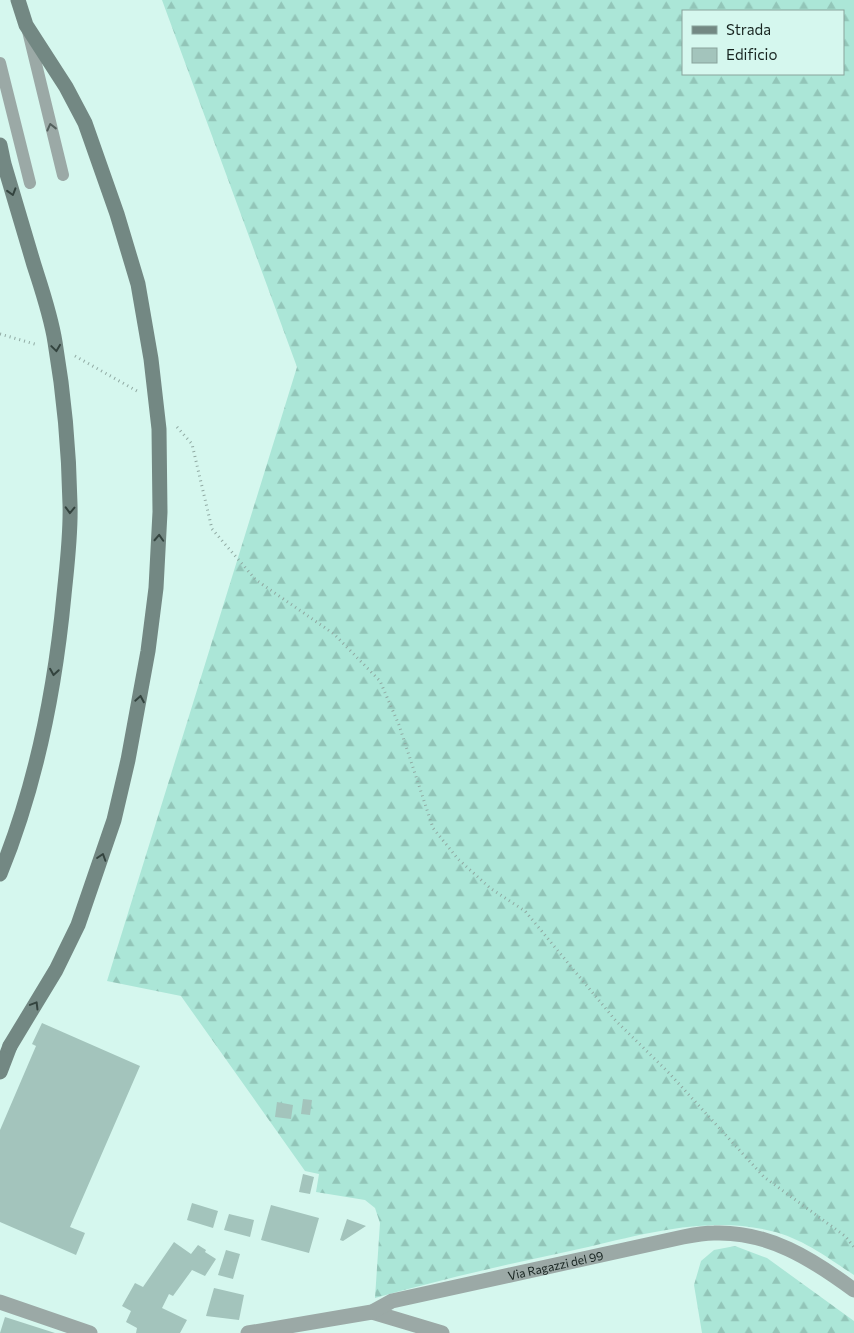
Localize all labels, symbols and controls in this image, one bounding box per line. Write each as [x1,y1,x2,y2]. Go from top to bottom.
legend [682,10,844,75]
text: Strada [726,20,771,38]
text: Edificio [726,45,777,63]
one-way arrow [46,123,57,132]
one-way arrow [7,187,17,195]
one-way arrow [50,345,61,353]
one-way arrow [64,506,75,514]
one-way arrow [153,534,164,542]
one-way arrow [50,667,60,676]
one-way arrow [134,695,144,704]
one-way arrow [96,853,106,862]
one-way arrow [29,1001,39,1010]
street label: Via Ragazzi del 99 [506,1248,605,1282]

